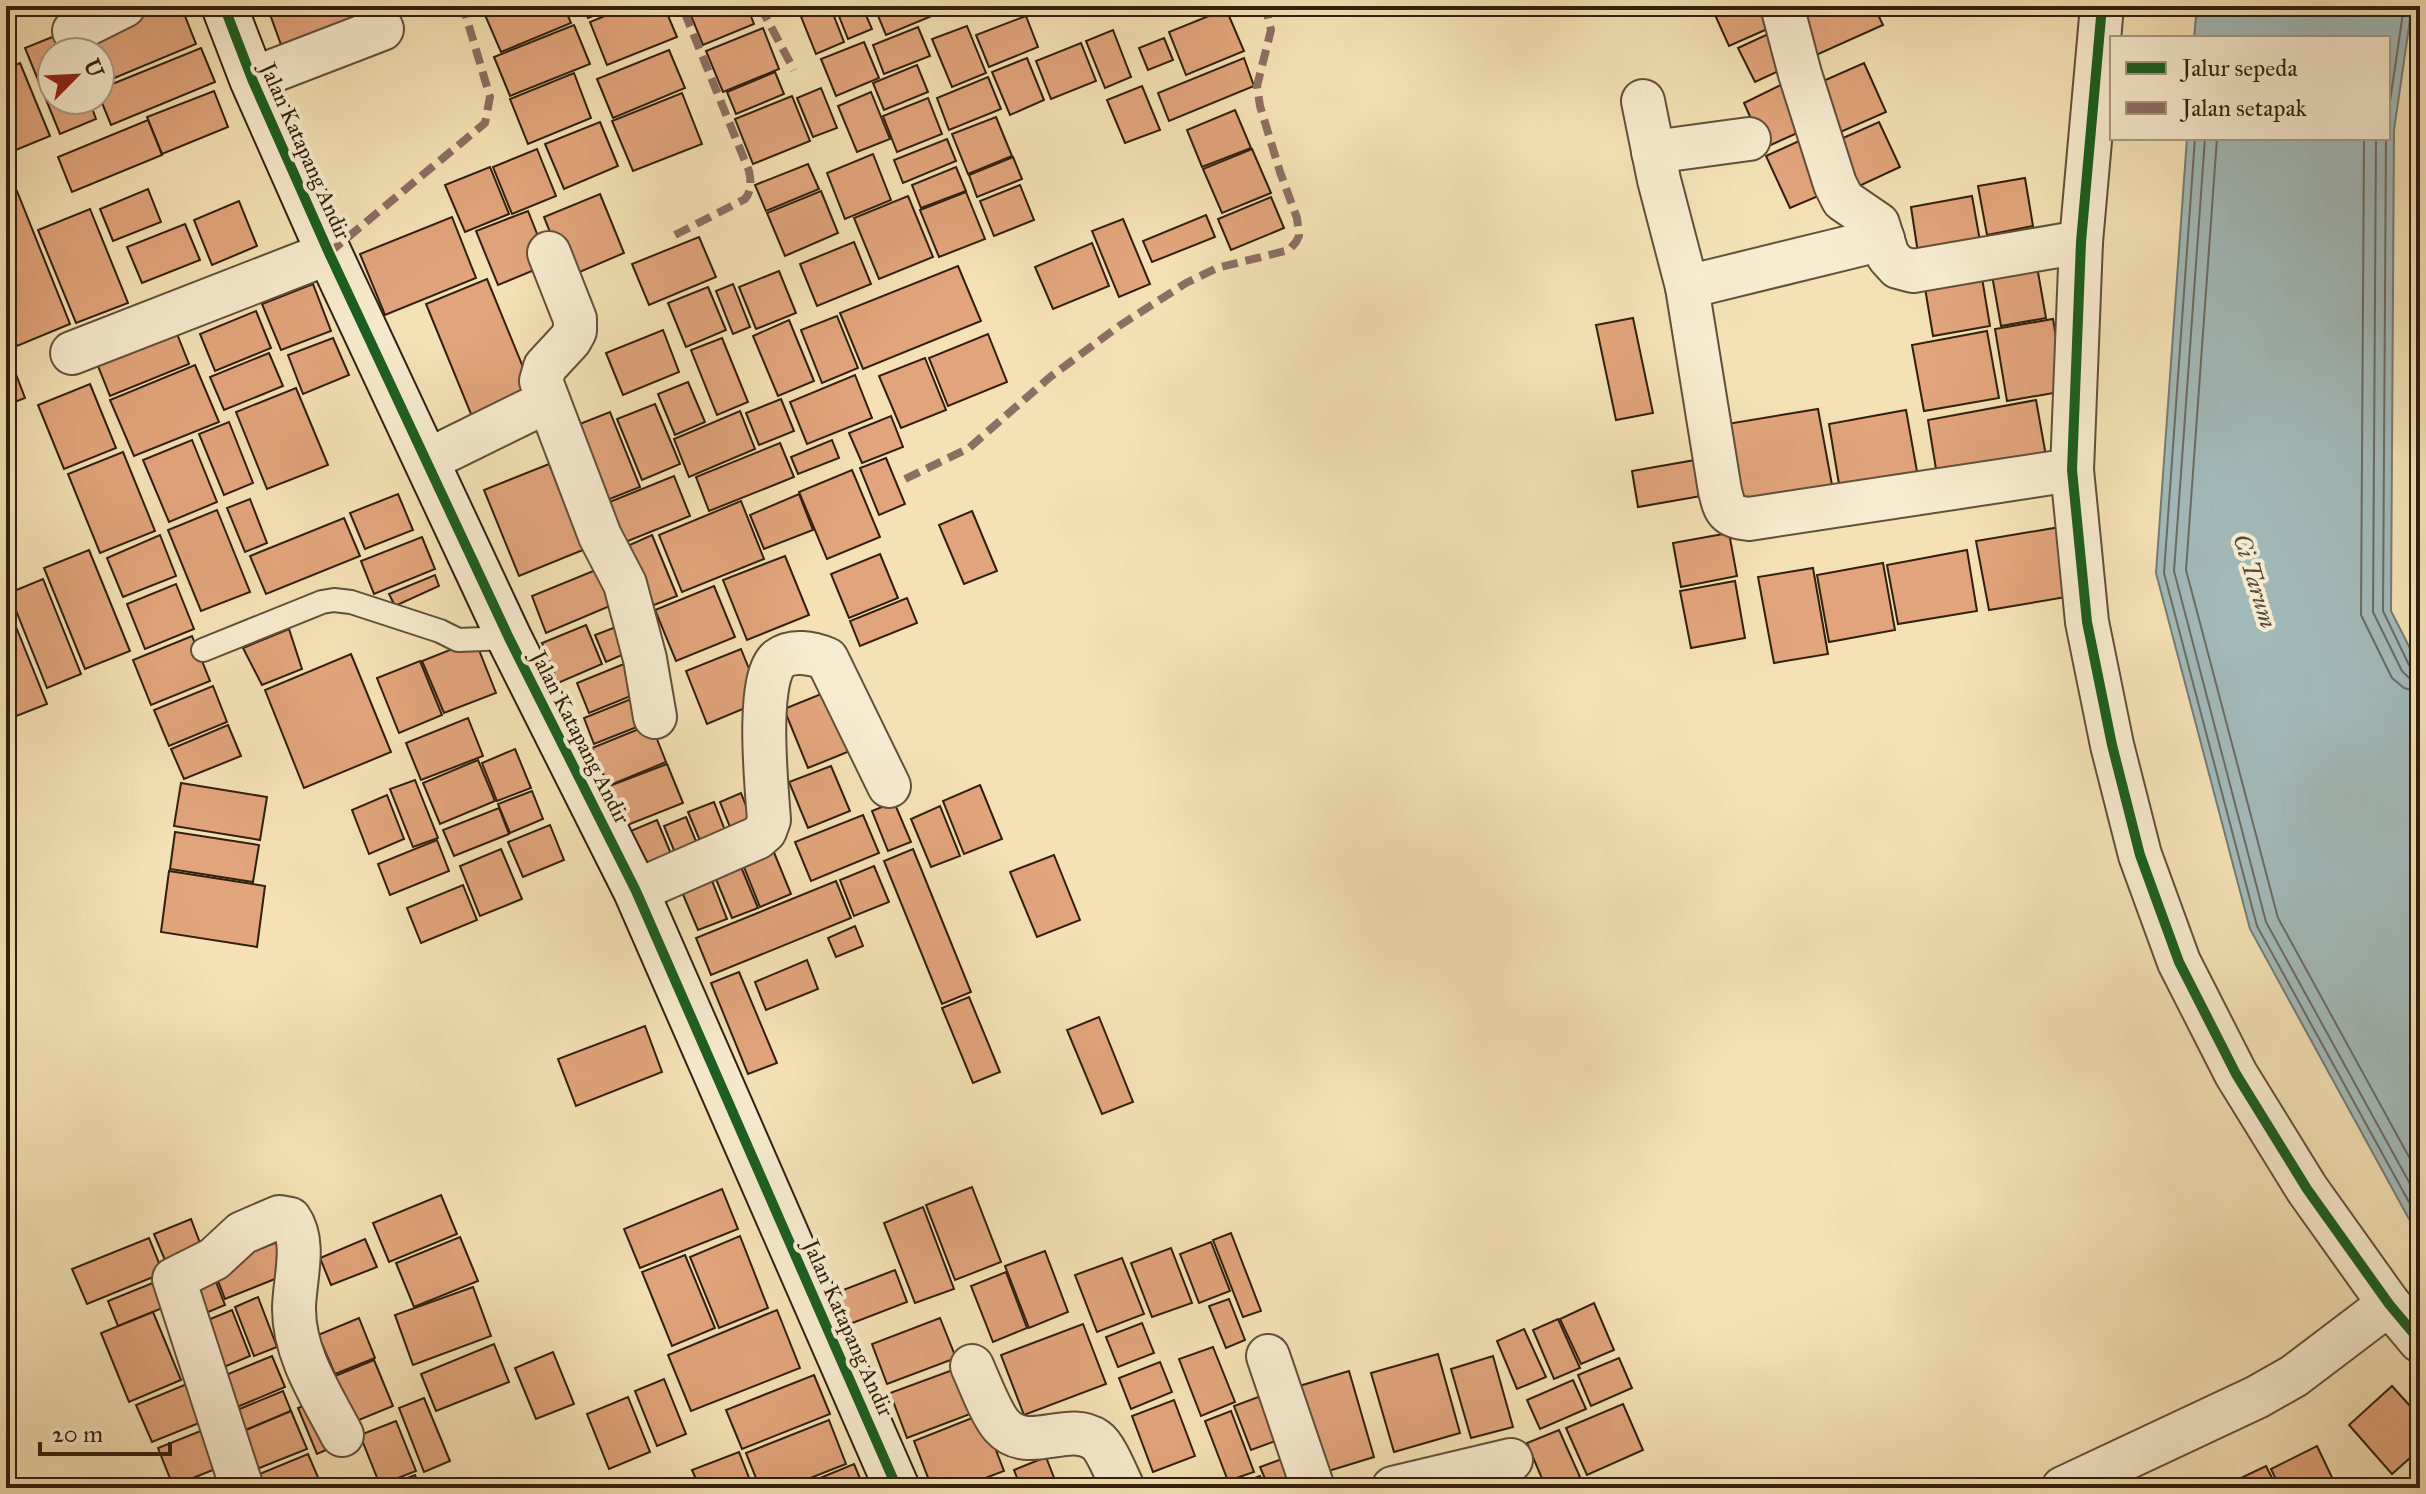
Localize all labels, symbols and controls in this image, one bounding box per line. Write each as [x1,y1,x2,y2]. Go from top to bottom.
north arrow [36,36,116,116]
legend [2110,36,2390,140]
text: Jalur sepeda [2179,53,2298,83]
text: U [78,55,110,82]
street label: Jalan Katapang Andir [254,57,357,245]
text: Jalan setapak [2179,93,2308,123]
water label: Ci Tarum [2227,530,2283,632]
street label: Jalan Katapang Andir [524,644,636,829]
street label: Jalan Katapang Andir [797,1234,900,1422]
scale bar [40,1406,170,1456]
text: 20 m [52,1419,103,1449]

